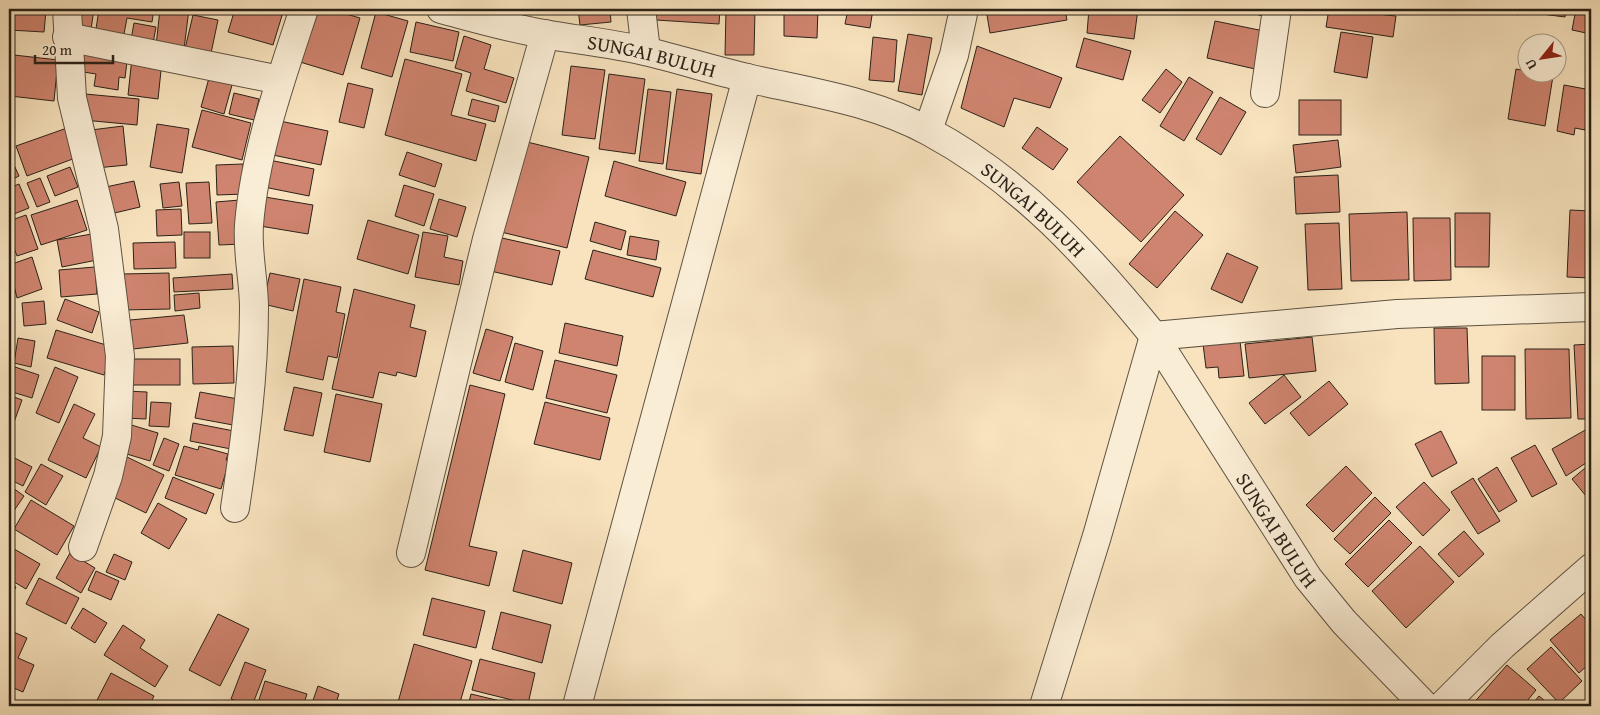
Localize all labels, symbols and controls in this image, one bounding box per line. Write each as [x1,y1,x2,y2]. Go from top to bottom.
street label: SUNGAI BULUH [586,26,719,84]
scale bar [35,32,112,64]
north arrow [1518,32,1568,82]
text: 20 m [42,39,73,60]
text: U [1519,55,1542,74]
street label: SUNGAI BULUH [976,154,1093,263]
street label: SUNGAI BULUH [1230,466,1324,594]

